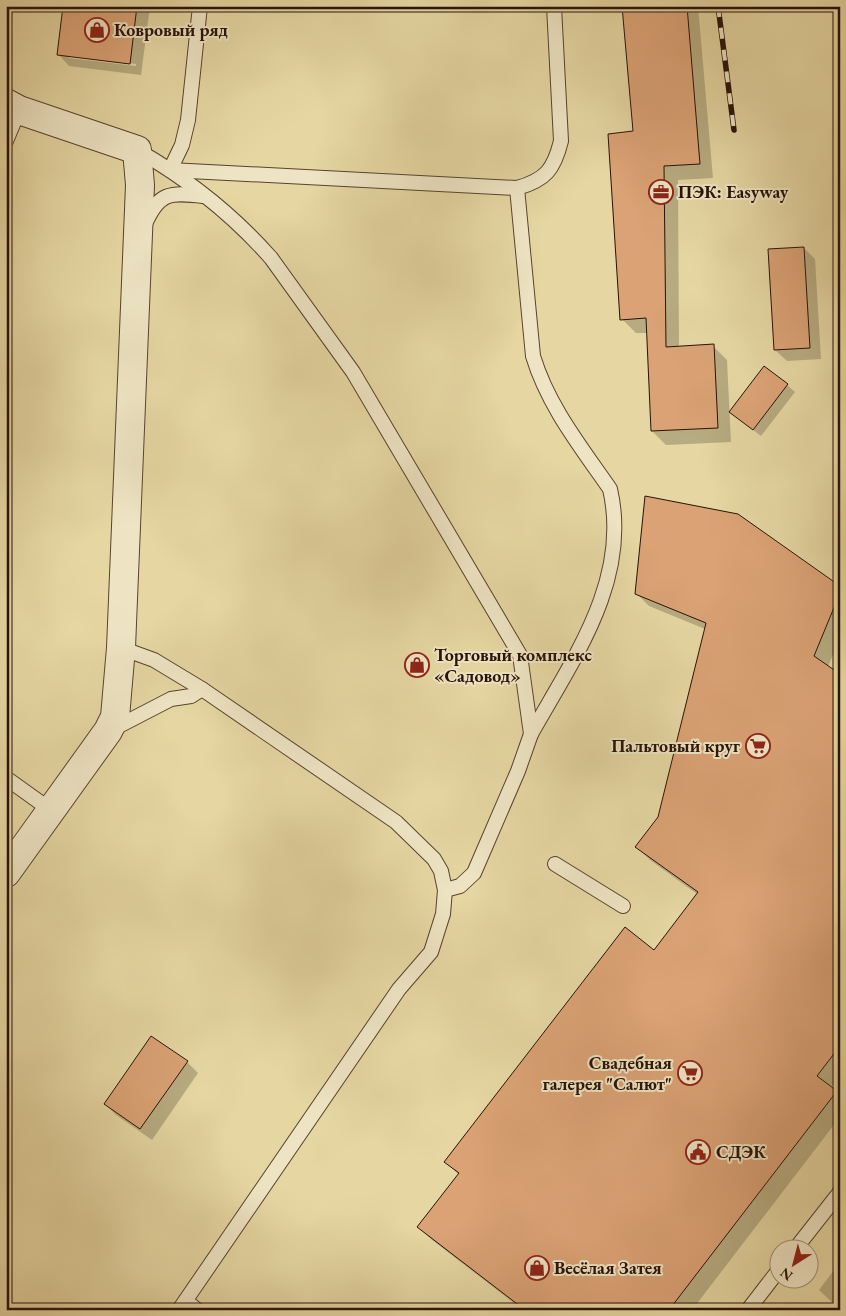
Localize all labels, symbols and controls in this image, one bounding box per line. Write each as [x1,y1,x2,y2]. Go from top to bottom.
shop icon: Ковровый ряд [84,17,110,43]
place label: Ковровый ряд [114,18,229,41]
office icon: ПЭК: Easyway [648,179,674,205]
place label: ПЭК: Easyway [678,180,789,203]
place label: Торговый комплекс «Садовод» [434,643,593,687]
shop icon: Торговый комплекс «Садовод» [404,652,430,678]
supermarket icon: Пальтовый круг [745,733,771,759]
place label: Пальтовый круг [611,734,740,757]
place label: Свадебная галерея "Салют" [543,1051,672,1095]
supermarket icon: Свадебная галерея "Салют" [677,1060,703,1086]
public building icon: СДЭК [685,1139,711,1165]
place label: СДЭК [716,1140,766,1163]
north arrow [768,1238,818,1288]
shop icon: Весёлая Затея [524,1255,550,1281]
place label: Весёлая Затея [554,1256,662,1279]
text: N [776,1264,796,1285]

